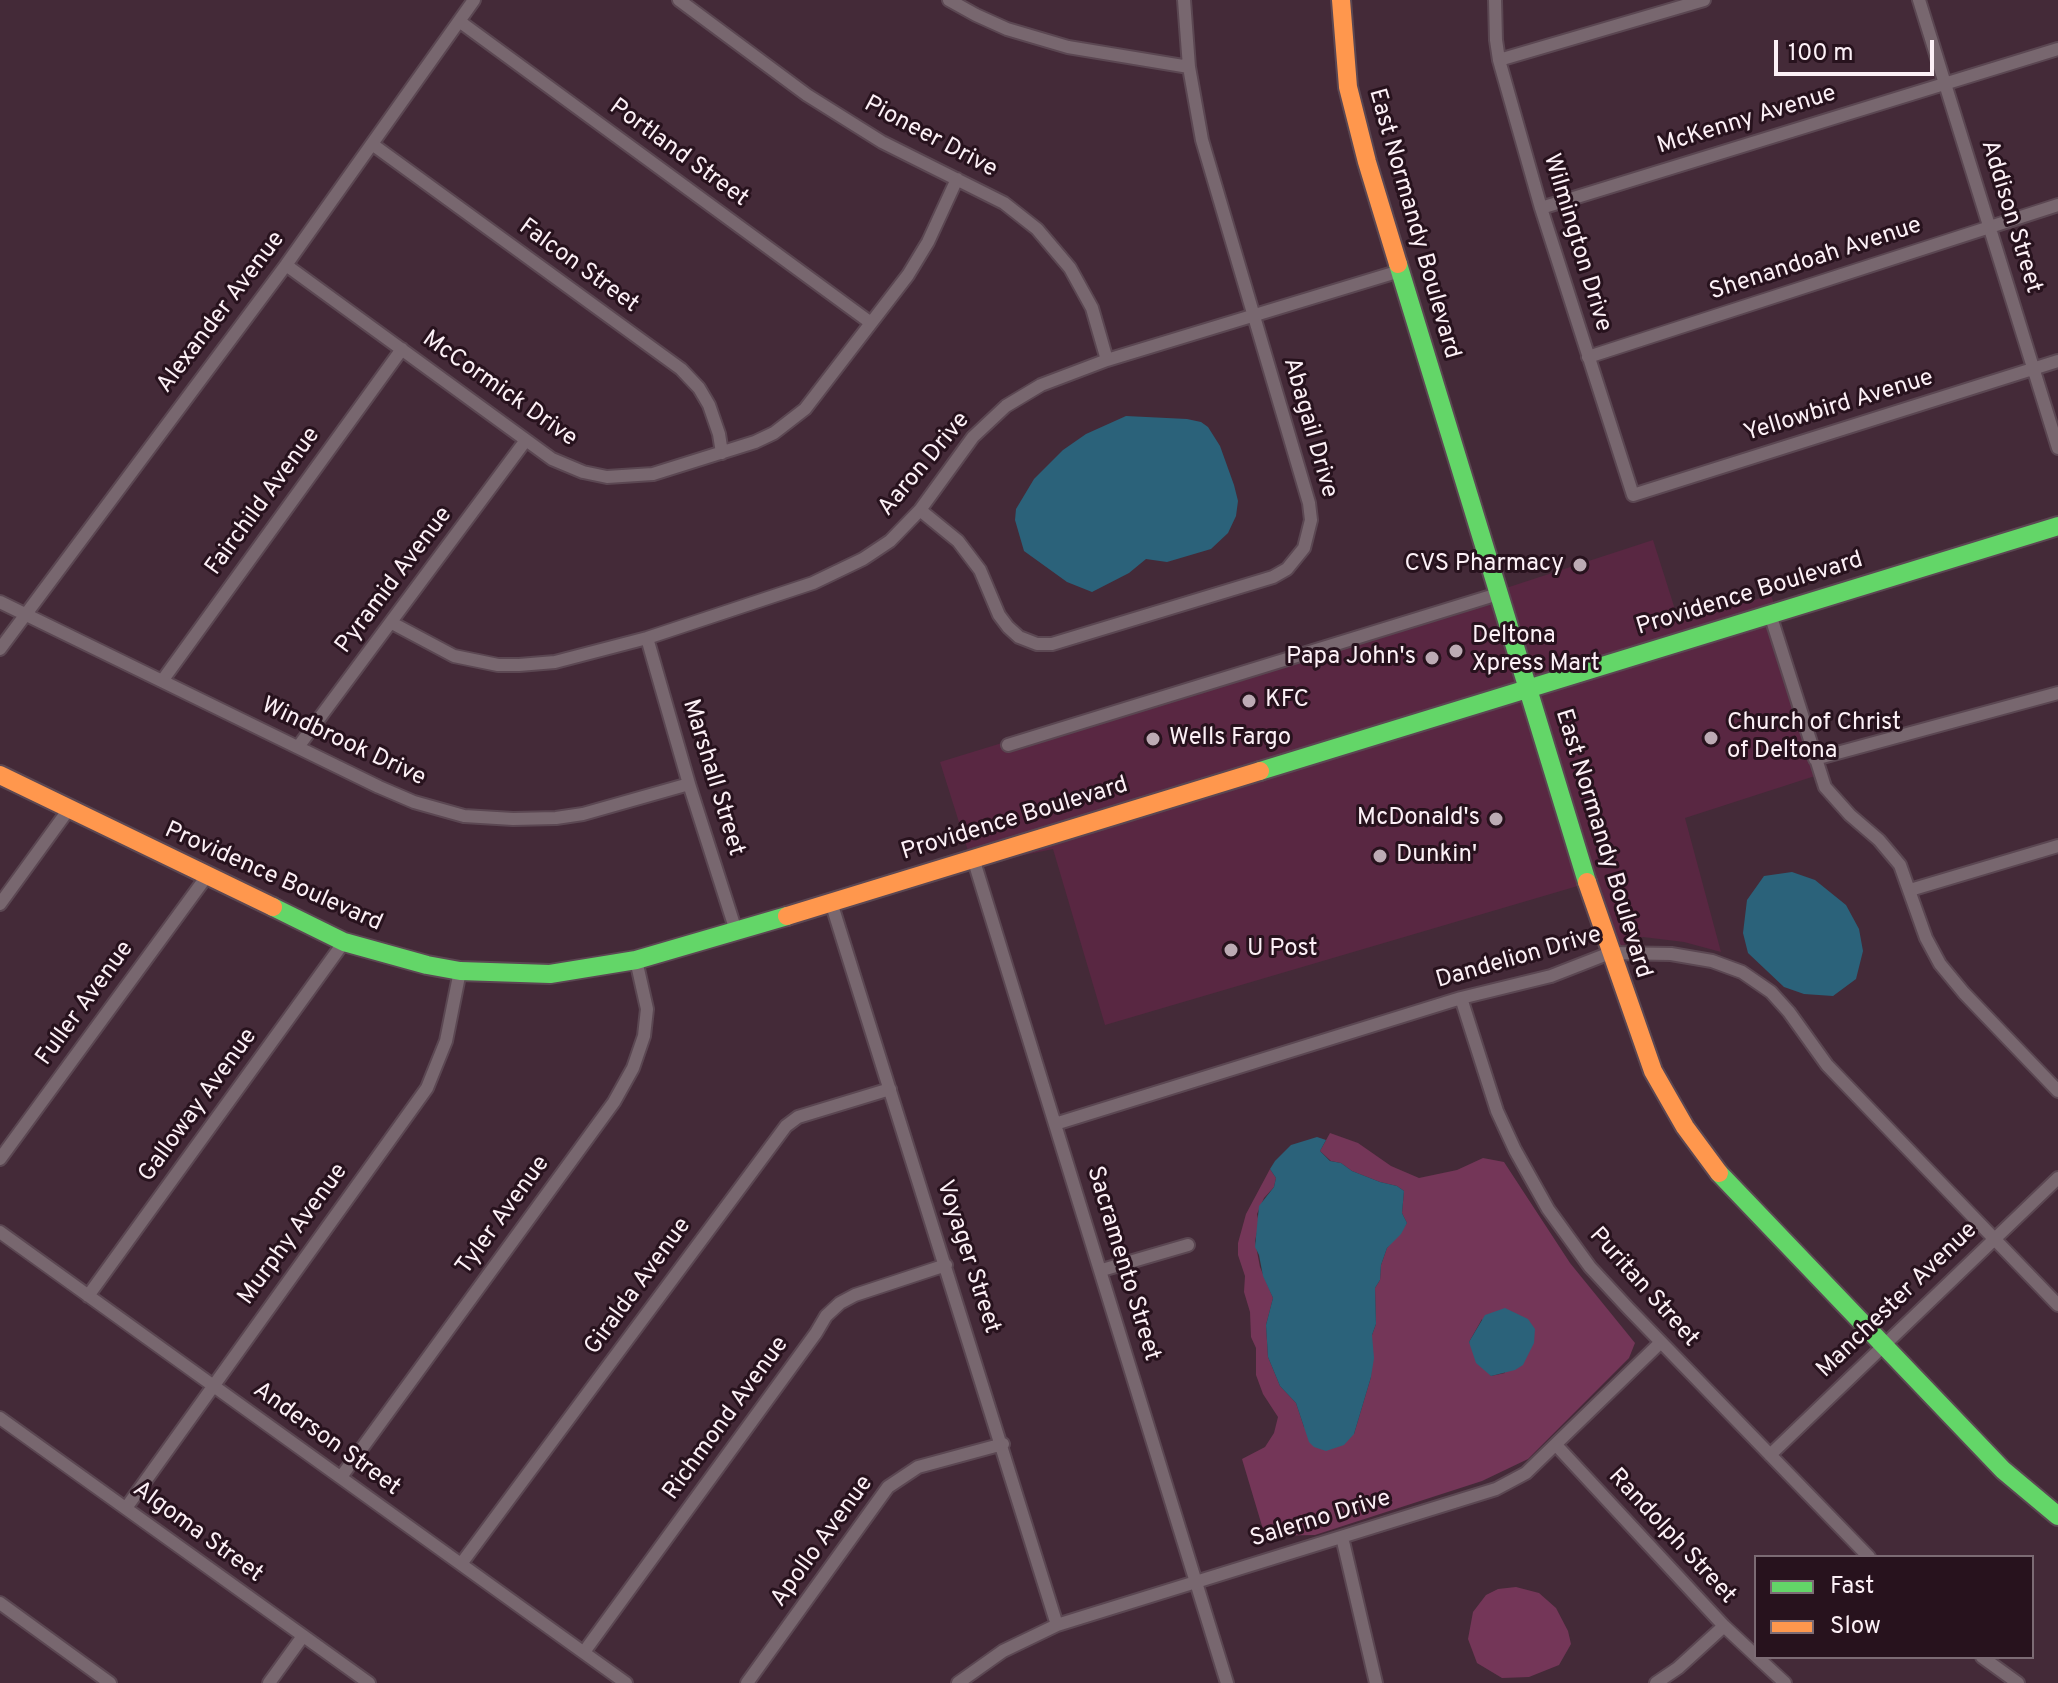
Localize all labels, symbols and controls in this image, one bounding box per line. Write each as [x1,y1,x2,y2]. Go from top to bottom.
scale bar [1778,24,1938,74]
text: 100 m [1788,39,1854,69]
street label: McKenny Avenue [1654,80,1840,162]
street label: East Normandy Boulevard [1361,86,1465,362]
street label: Pioneer Drive [858,91,1002,185]
street label: Portland Street [603,94,753,214]
street label: Addison Street [1973,137,2047,297]
street label: Wilmington Drive [1535,151,1617,335]
street label: Shenandoah Avenue [1706,212,1926,308]
street label: Falcon Street [512,214,644,320]
street label: Alexander Avenue [152,226,292,400]
street label: McCormick Drive [416,326,582,454]
street label: Abagail Drive [1275,355,1343,501]
street label: Yellowbird Avenue [1741,364,1937,450]
street label: Aaron Drive [873,407,977,523]
street label: Fairchild Avenue [201,422,327,582]
street label: Pyramid Avenue [330,502,460,660]
street label: Providence Boulevard [1633,547,1867,643]
place label: CVS Pharmacy [1404,551,1564,579]
marker: CVS Pharmacy [1571,556,1589,574]
place label: Deltona Xpress Mart [1472,623,1600,679]
marker: Deltona Xpress Mart [1447,642,1465,660]
place label: Papa John's [1286,644,1416,672]
marker: Papa John's [1423,649,1441,667]
place label: KFC [1265,687,1309,715]
street label: Windbrook Drive [256,692,430,794]
marker: KFC [1240,692,1258,710]
street label: Marshall Street [674,696,750,860]
street label: East Normandy Boulevard [1547,706,1657,982]
place label: Church of Christ of Deltona [1727,710,1901,766]
place label: Wells Fargo [1169,725,1291,753]
marker: Church of Christ of Deltona [1702,729,1720,747]
marker: Wells Fargo [1144,730,1162,748]
street label: Providence Boulevard [898,772,1132,868]
place label: McDonald's [1357,805,1480,833]
marker: McDonald's [1487,810,1505,828]
street label: Providence Boulevard [160,817,386,939]
place label: Dunkin' [1396,842,1477,870]
marker: Dunkin' [1371,847,1389,865]
street label: Dandelion Drive [1433,922,1605,996]
street label: Fuller Avenue [31,936,141,1072]
place label: U Post [1247,936,1318,964]
marker: U Post [1222,941,1240,959]
street label: Galloway Avenue [134,1024,264,1188]
street label: Tyler Avenue [451,1151,557,1281]
street label: Murphy Avenue [233,1159,355,1311]
street label: Sacramento Street [1079,1163,1165,1365]
street label: Voyager Street [929,1177,1005,1337]
street label: Giralda Avenue [580,1213,698,1361]
street label: Manchester Avenue [1812,1217,1984,1385]
street label: Puritan Street [1582,1222,1704,1354]
street label: Richmond Avenue [658,1332,796,1506]
street label: Anderson Street [247,1377,405,1503]
street label: Randolph Street [1601,1463,1741,1611]
street label: Apollo Avenue [766,1471,880,1613]
street label: Algoma Street [126,1476,268,1590]
street label: Salerno Drive [1247,1485,1395,1555]
legend [1754,1555,2034,1659]
text: Fast [1830,1572,1874,1602]
text: Slow [1830,1612,1881,1642]

